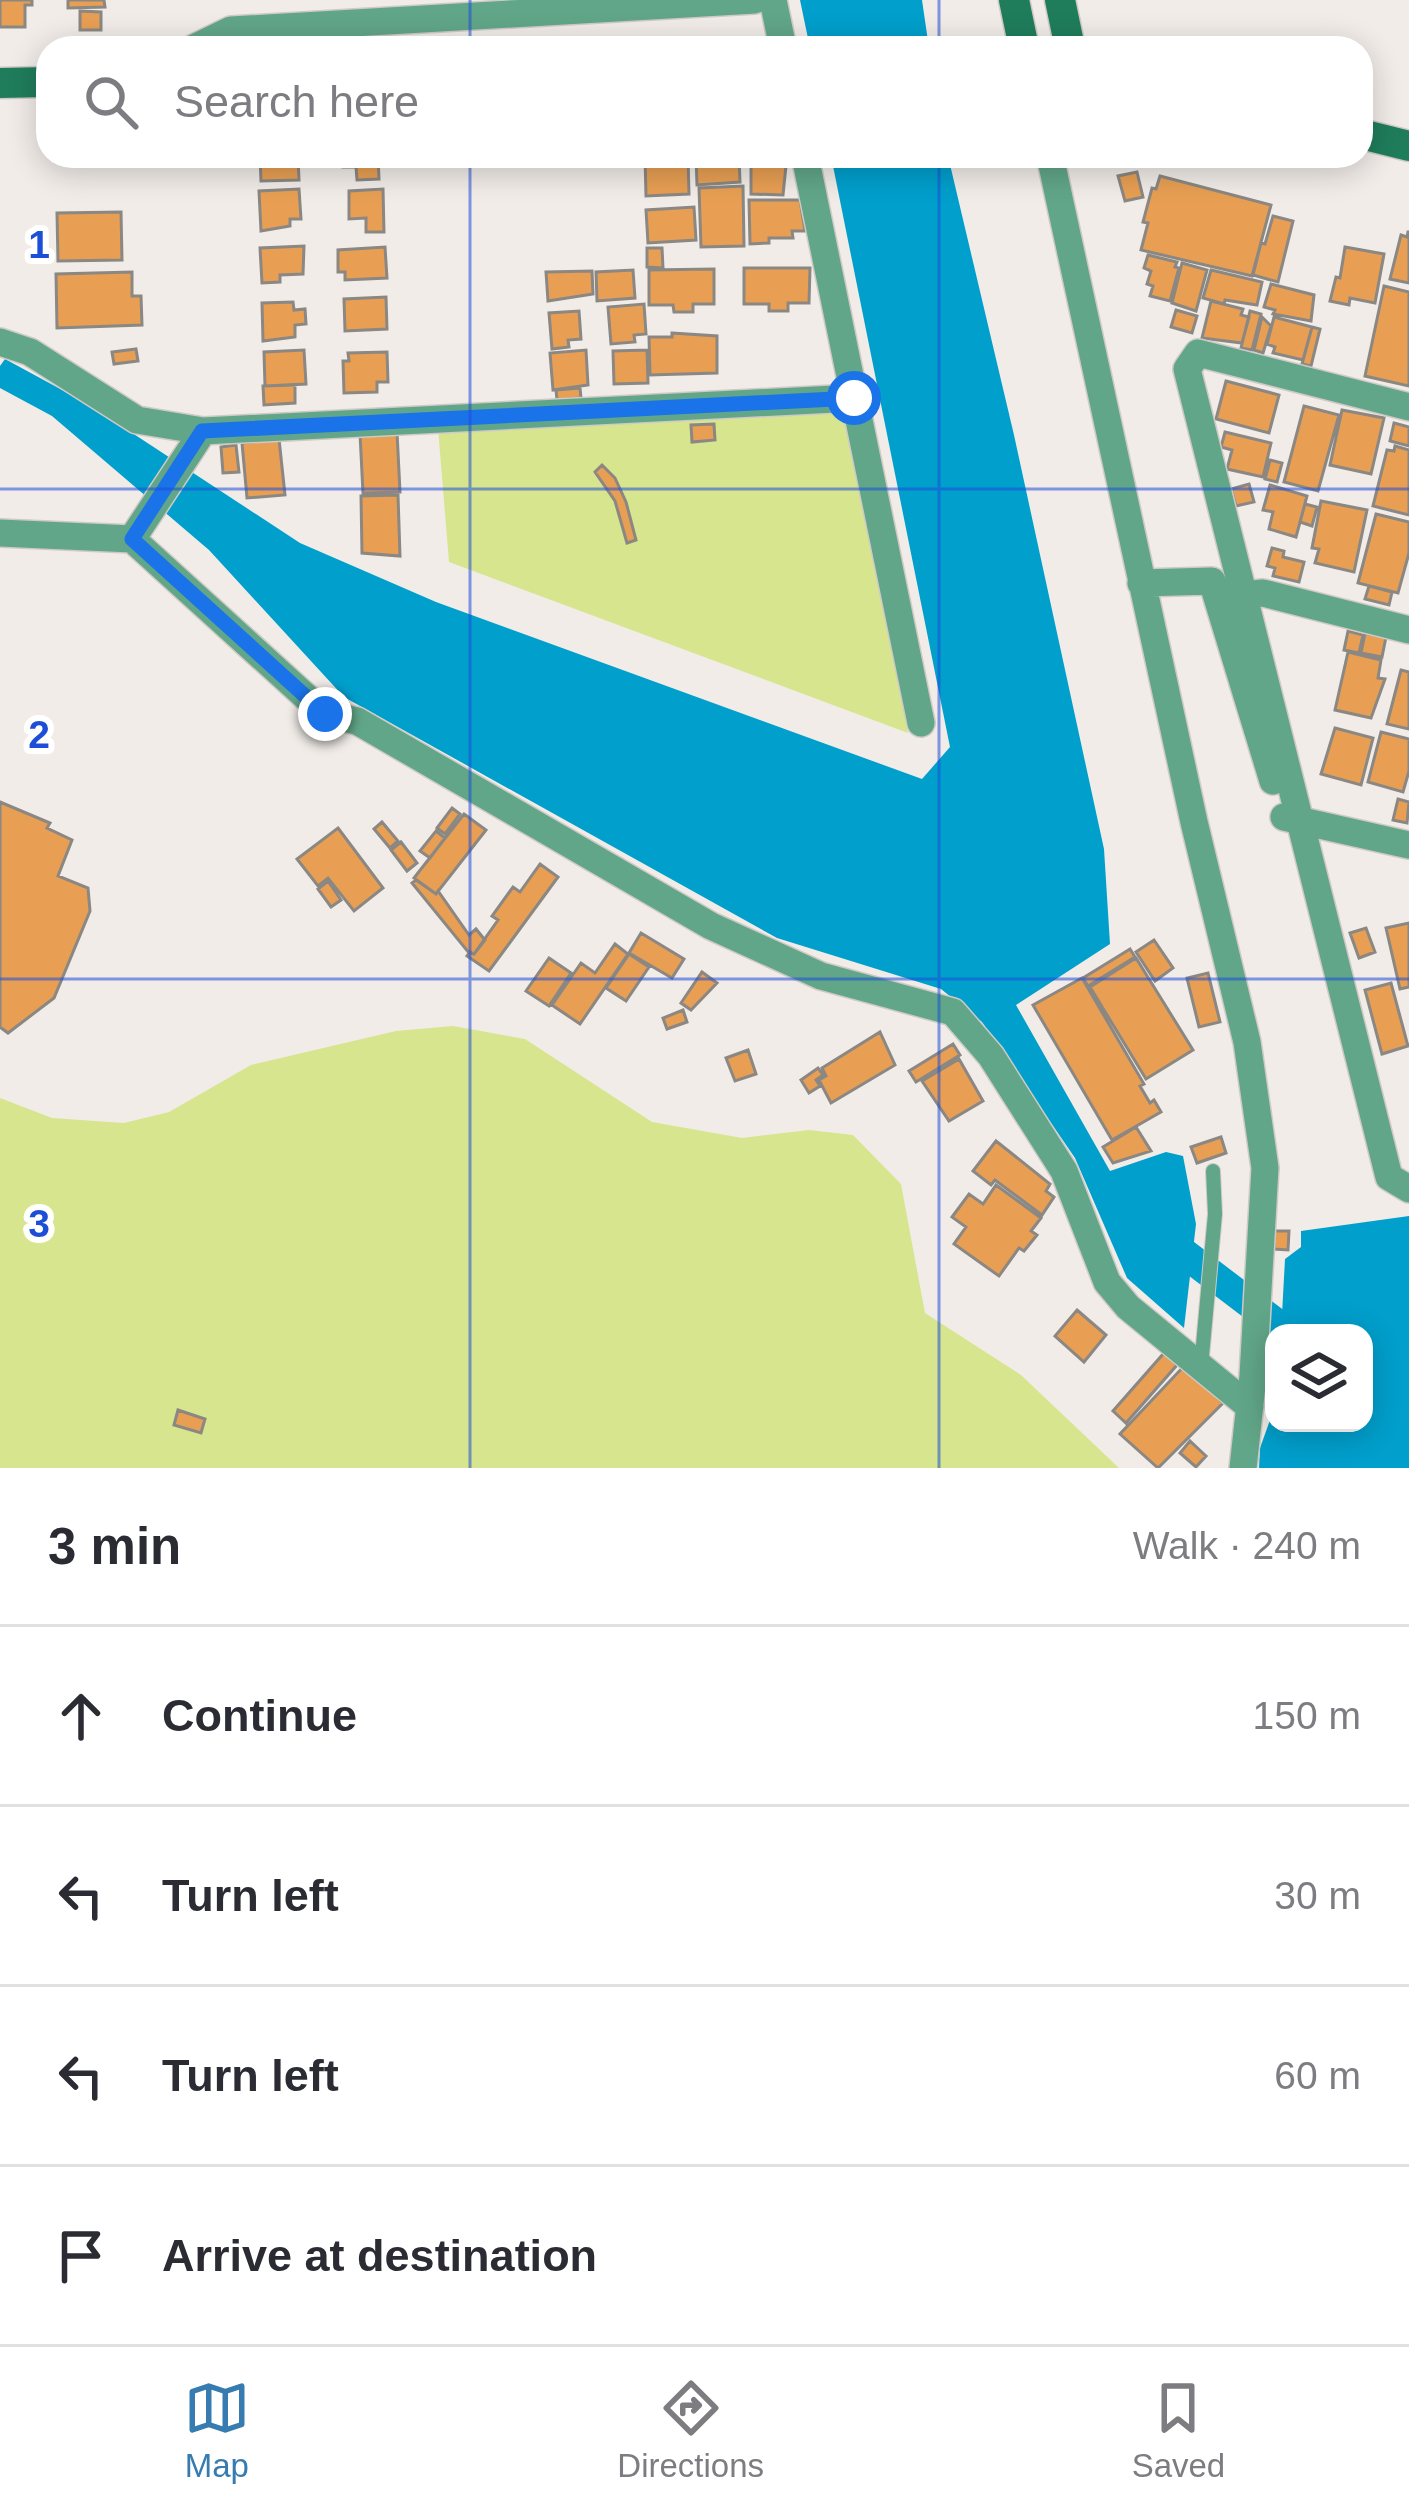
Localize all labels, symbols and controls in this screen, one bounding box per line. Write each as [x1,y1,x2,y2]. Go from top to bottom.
search box [36,36,1373,168]
icon: search [78,69,144,135]
text: Search here [174,76,419,127]
text: 1 [28,223,50,266]
route start [827,371,881,425]
route end [298,687,352,741]
text: 2 [28,713,50,756]
text: 3 [28,1202,50,1245]
map controls [1265,1324,1373,1432]
button: layers [1265,1324,1373,1432]
text: 3 min [48,1518,181,1575]
text: Walk · 240 m [1133,1524,1361,1567]
icon: ahead [48,1683,114,1749]
text: Continue [162,1690,357,1741]
text: 150 m [1253,1694,1361,1737]
icon: left [48,1863,114,1929]
text: Turn left [162,1870,339,1921]
text: 30 m [1274,1874,1361,1917]
icon: left [48,2043,114,2109]
text: Turn left [162,2050,339,2101]
text: 60 m [1274,2054,1361,2097]
icon: arrive [48,2223,114,2289]
text: Arrive at destination [162,2230,597,2281]
tab: Map [184,2375,250,2485]
tab: Directions [617,2375,764,2485]
tab: Saved [1132,2375,1225,2485]

